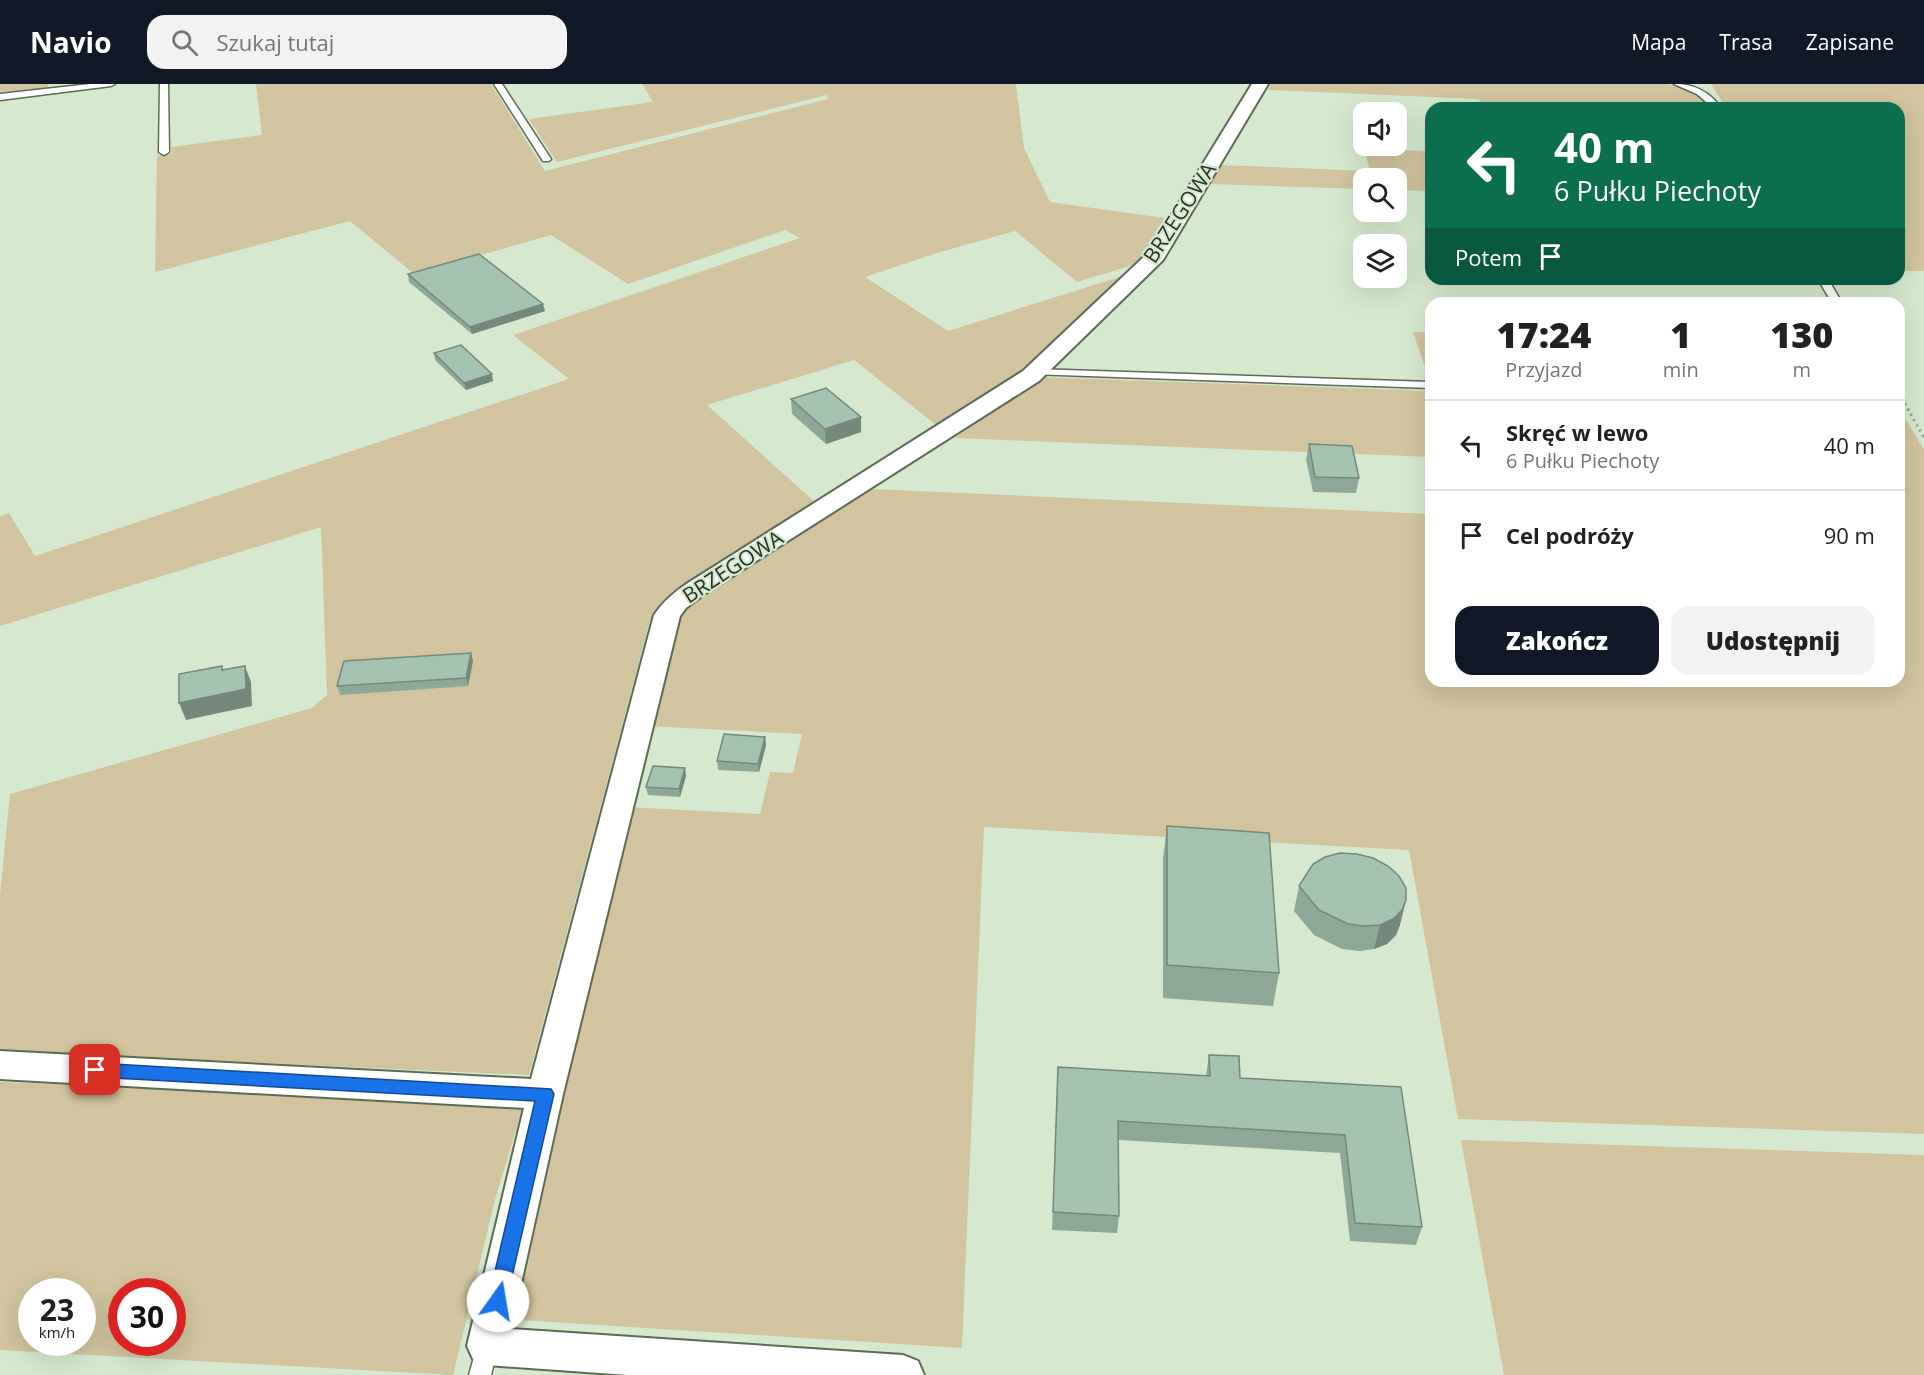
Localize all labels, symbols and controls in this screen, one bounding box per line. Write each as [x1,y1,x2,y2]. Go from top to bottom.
search box [147,15,567,69]
text: Navio [30,23,111,61]
icon: search [168,26,201,59]
text: Szukaj tutaj [216,27,334,57]
text: Mapa [1631,28,1686,56]
text: Trasa [1719,28,1773,56]
text: Zapisane [1806,28,1894,56]
map controls [1353,102,1407,288]
button: sound [1353,102,1407,156]
text: 40 m [1554,118,1654,175]
icon: left [1455,126,1533,204]
street label: BRZEGOWA [1136,156,1222,268]
button: search [1353,168,1407,222]
text: 6 Pułku Piechoty [1554,172,1761,209]
button: layers [1353,234,1407,288]
icon: arrive [1534,240,1567,273]
text: Potem [1455,242,1522,272]
text: 17:24 [1497,310,1591,359]
text: 1 [1670,310,1691,359]
text: 130 [1770,310,1833,359]
text: Przyjazd [1505,356,1583,383]
text: min [1663,356,1699,383]
text: m [1793,356,1811,383]
text: Skręć w lewo [1506,417,1648,447]
icon: left [1455,429,1488,462]
text: 40 m [1824,430,1875,460]
text: 6 Pułku Piechoty [1506,447,1659,474]
icon: arrive [1455,519,1488,552]
text: Cel podróży [1506,520,1634,550]
text: 90 m [1824,520,1875,550]
street label: BRZEGOWA [677,523,789,609]
button: Zakończ [1455,606,1659,675]
button: Udostępnij [1671,606,1875,675]
pin [69,1044,120,1095]
icon: arrive [78,1053,111,1086]
position arrow [466,1269,530,1333]
speed limit sign: 30 [108,1278,186,1356]
text: 23 [40,1289,74,1330]
text: km/h [39,1322,75,1342]

